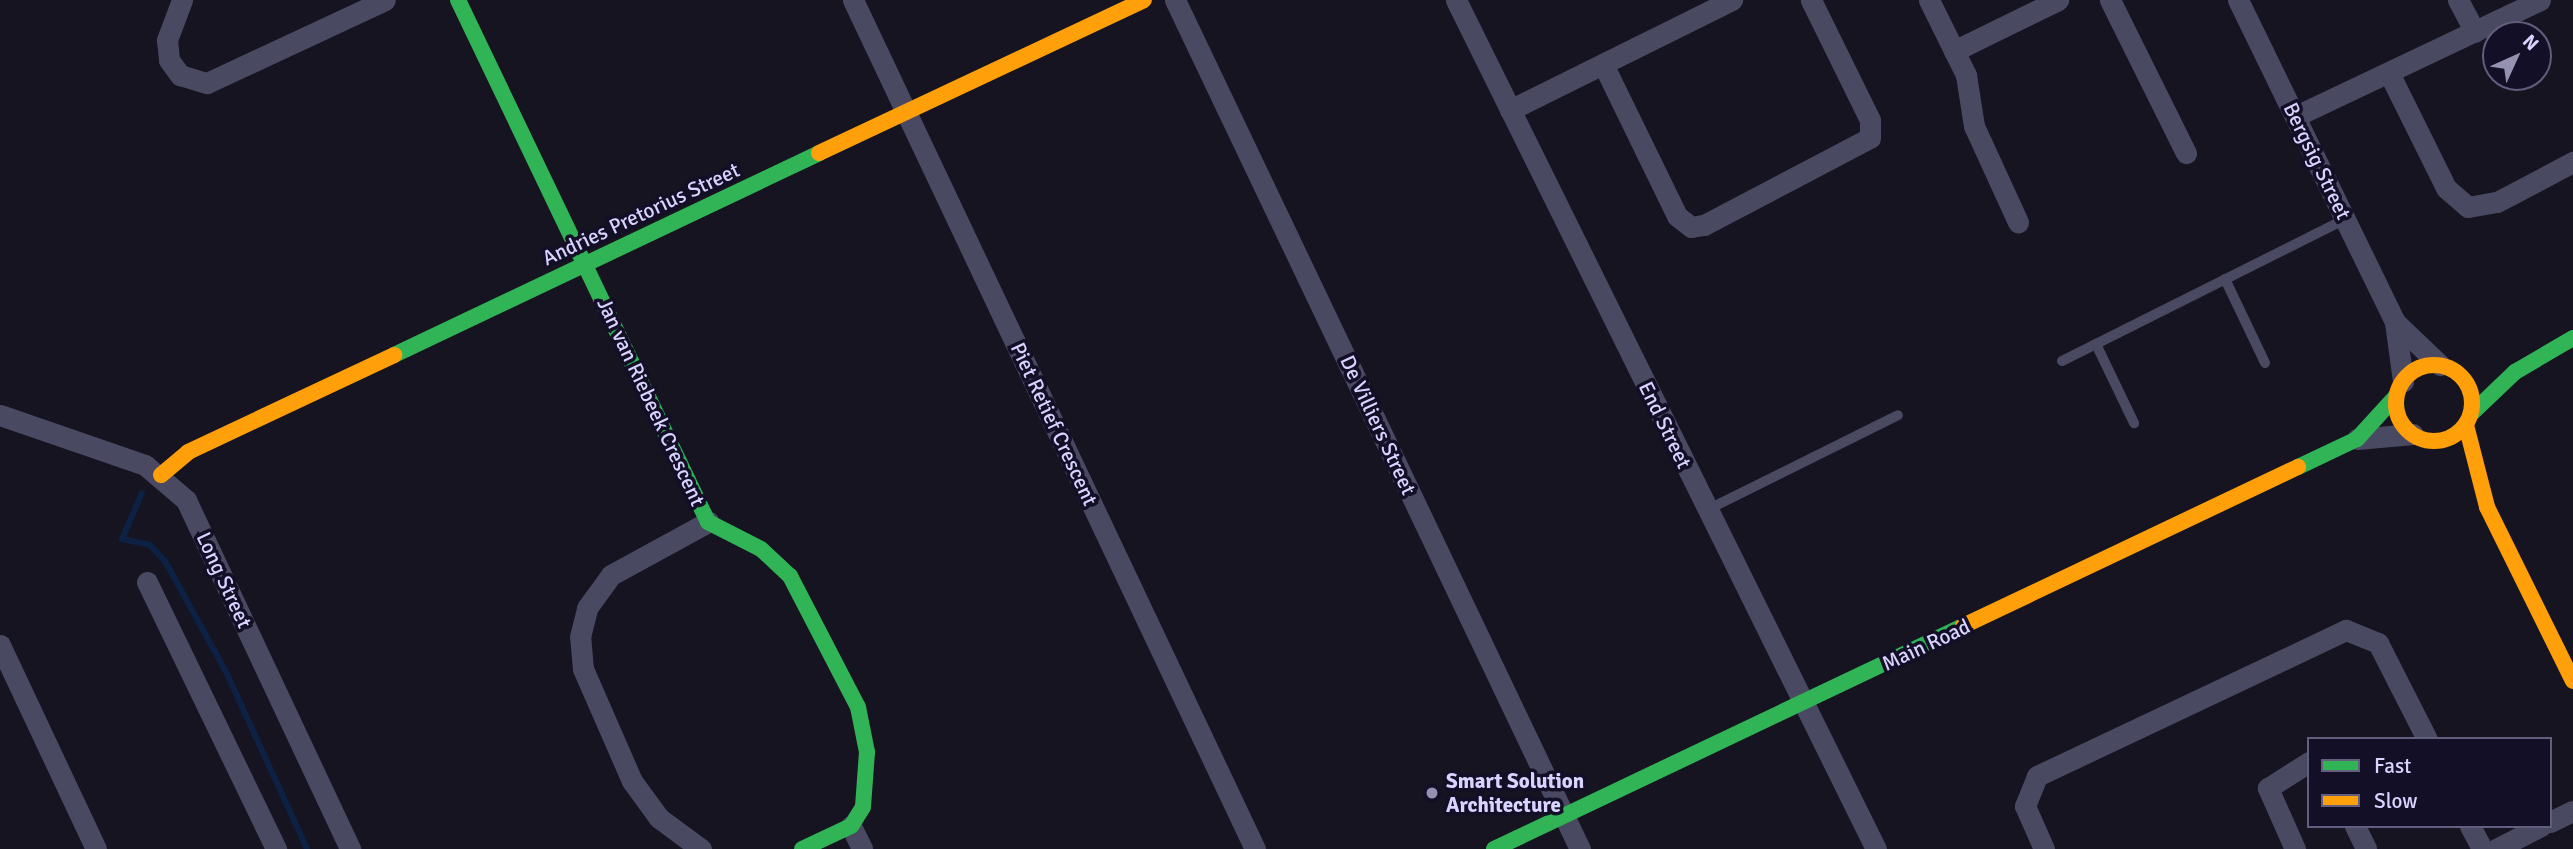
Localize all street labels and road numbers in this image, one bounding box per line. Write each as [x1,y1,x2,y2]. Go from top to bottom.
street label: Bergsig Street [2278,98,2356,224]
street label: Andries Pretorius Street [538,157,744,271]
street label: Jan van Riebeek Crescent [592,294,710,510]
street label: Piet Retief Crescent [1005,338,1103,510]
street label: De Villiers Street [1335,351,1421,499]
street label: End Street [1633,377,1697,473]
street label: Long Street [191,528,257,632]
street label: Main Road [1878,614,1974,676]

